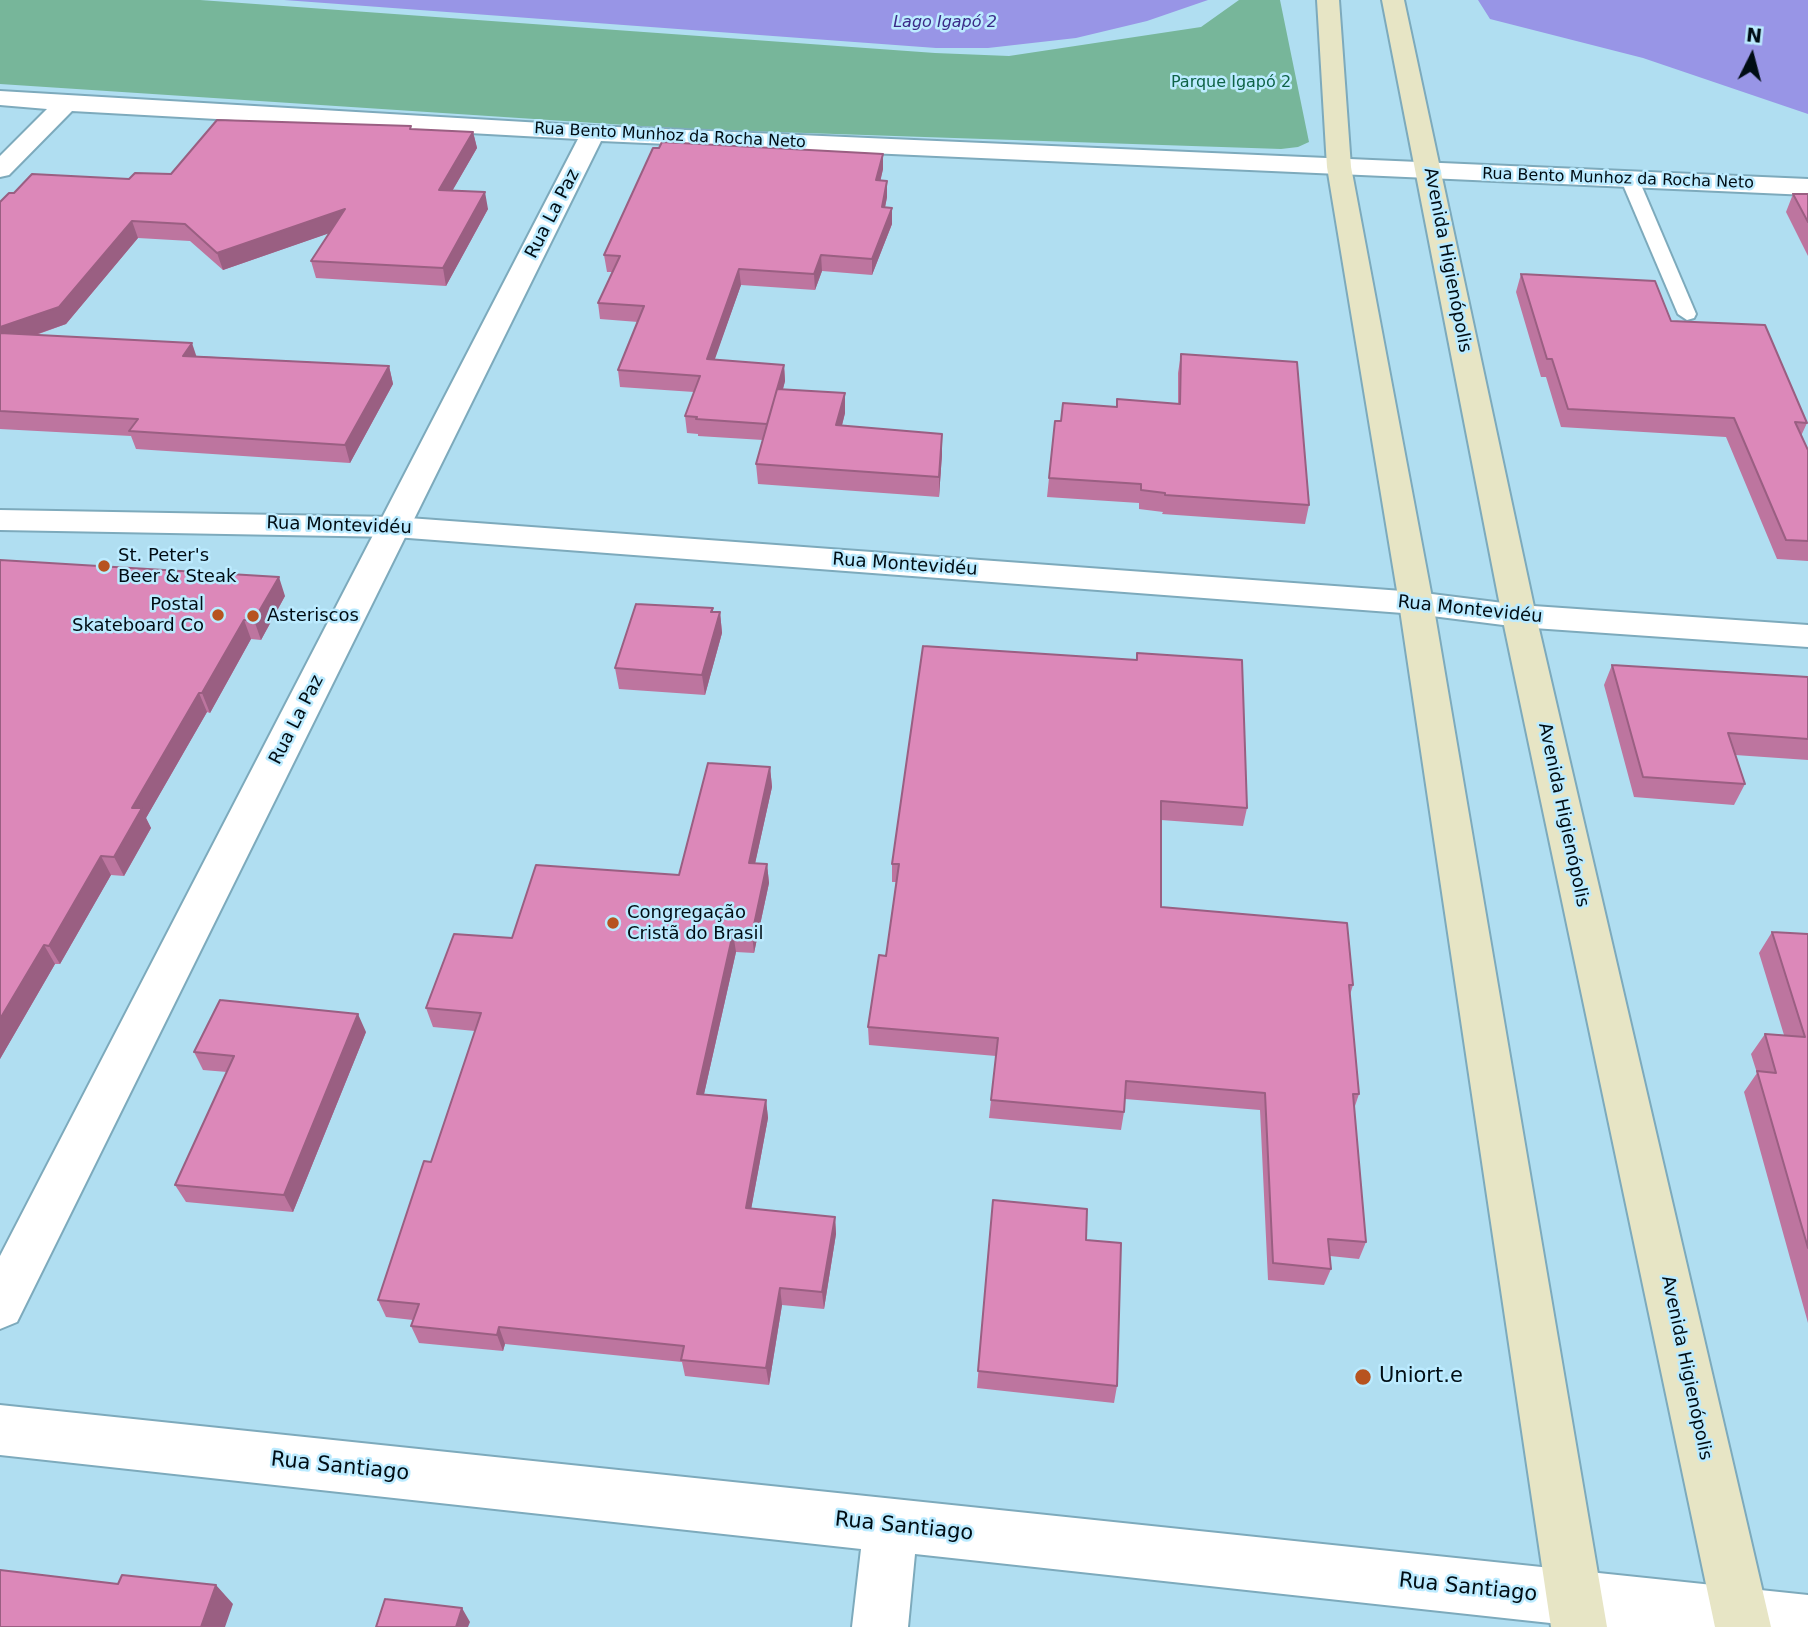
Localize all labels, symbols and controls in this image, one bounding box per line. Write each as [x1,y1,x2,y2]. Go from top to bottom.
water label: Lago Igapó 2 [893,13,997,33]
north arrow [1717,21,1787,91]
text: N [1745,23,1763,47]
park label: Parque Igapó 2 [1171,73,1291,93]
street label: Rua Bento Munhoz da Rocha Neto [534,119,806,153]
street label: Rua Bento Munhoz da Rocha Neto [1482,165,1754,193]
street label: Rua La Paz [521,166,585,262]
street label: Avenida Higienópolis [1418,166,1476,354]
street label: Rua Montevidéu [266,513,412,539]
place label: St. Peter's Beer & Steak [118,545,236,588]
street label: Rua Montevidéu [832,549,978,581]
marker: St. Peter's Beer & Steak [96,558,112,574]
street label: Rua Montevidéu [1397,592,1543,628]
place label: Postal Skateboard Co [72,594,204,636]
place label: Asteriscos [267,605,359,627]
marker: Postal Skateboard Co [210,607,226,623]
marker: Asteriscos [245,608,261,624]
street label: Rua La Paz [265,672,329,768]
street label: Avenida Higienópolis [1533,721,1593,909]
place label: Congregação Cristã do Brasil [627,902,763,944]
marker: Congregação Cristã do Brasil [605,915,621,931]
street label: Avenida Higienópolis [1656,1274,1716,1462]
place label: Uniort.e [1379,1364,1463,1390]
marker: Uniort.e [1353,1367,1373,1387]
street label: Rua Santiago [270,1447,410,1487]
street label: Rua Santiago [834,1507,974,1547]
street label: Rua Santiago [1398,1568,1538,1608]

